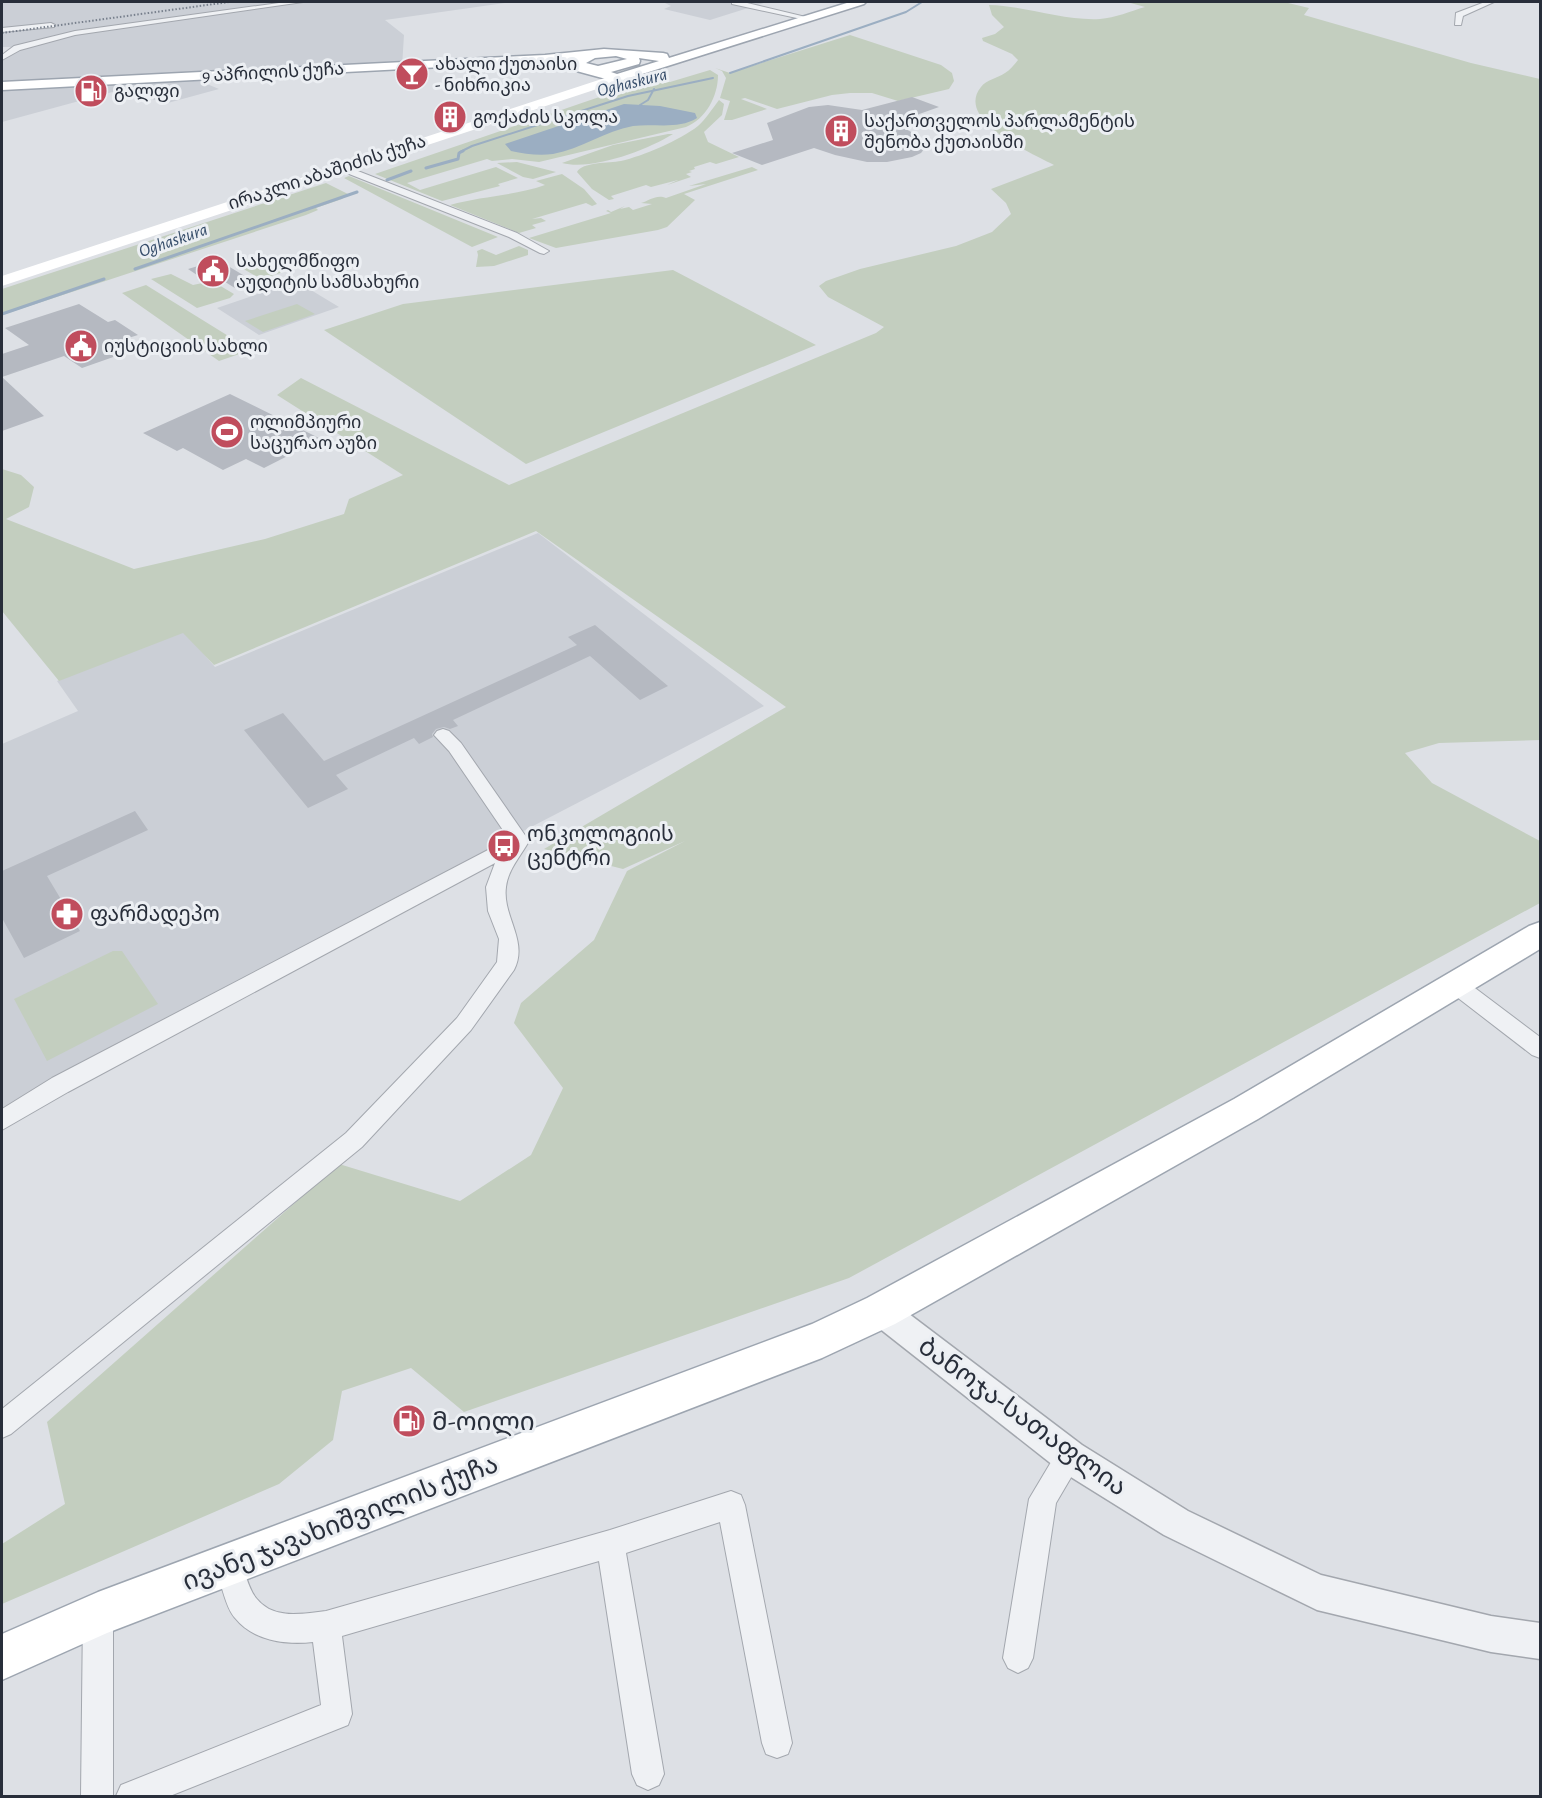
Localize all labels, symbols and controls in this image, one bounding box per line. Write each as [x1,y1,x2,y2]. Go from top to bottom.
bar icon: ახალი ქუთაისი - ნიხრიკია [394,56,430,92]
place label: ახალი ქუთაისი - ნიხრიკია [435,56,577,96]
street label: 9 აპრილის ქუჩა [201,59,345,87]
water label: Oghaskura [595,66,669,100]
fuel station icon: გალფი [73,73,109,109]
place label: გალფი [114,83,180,102]
building icon: გოქაძის სკოლა [432,99,468,135]
place label: გოქაძის სკოლა [473,109,618,128]
place label: საქართველოს პარლამენტის შენობა ქუთაისში [864,112,1135,153]
building icon: საქართველოს პარლამენტის შენობა ქუთაისში [823,113,859,149]
street label: ირაკლი აბაშიძის ქუჩა [226,131,429,214]
water label: Oghaskura [137,221,210,261]
public building icon: სახელმწიფო აუდიტის სამსახური [195,253,231,289]
place label: სახელმწიფო აუდიტის სამსახური [236,253,419,293]
public building icon: იუსტიციის სახლი [63,328,99,364]
place label: იუსტიციის სახლი [104,338,268,357]
place label: ოლიმპიური საცურაო აუზი [250,413,377,454]
sports icon: ოლიმპიური საცურაო აუზი [209,414,245,450]
place label: ონკოლოგიის ცენტრი [527,824,674,870]
bus stop icon: ონკოლოგიის ცენტრი [486,828,522,864]
pharmacy icon: ფარმადეპო [49,896,85,932]
place label: ფარმადეპო [90,904,220,927]
street label: ბანოჯა-სათაფლია [912,1333,1131,1503]
fuel station icon: მ-ოილი [391,1403,427,1439]
place label: მ-ოილი [432,1409,535,1437]
street label: ივანე ჯავახიშვილის ქუჩა [179,1451,502,1597]

